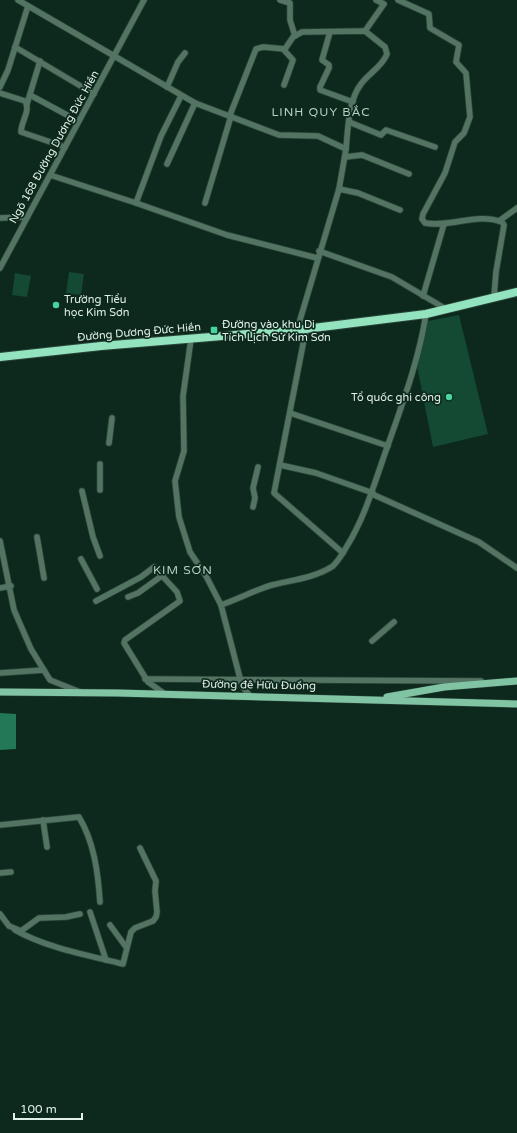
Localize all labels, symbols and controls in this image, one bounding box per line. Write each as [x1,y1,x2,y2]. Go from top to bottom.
street label: Ngõ 168 Đường Dương Đức Hiền [6,68,102,226]
district label: LINH QUY BẮC [271,105,371,119]
place label: Trường Tiểu học Kim Sơn [64,293,129,319]
marker: Trường Tiểu học Kim Sơn [51,300,61,310]
place label: Đường vào khu Di Tích Lịch Sử Kim Sơn [222,318,331,344]
street label: Đường Dương Đức Hiền [77,320,201,344]
marker: Đường vào khu Di Tích Lịch Sử Kim Sơn [209,325,219,335]
place label: Tổ quốc ghi công [351,391,441,404]
marker: Tổ quốc ghi công [444,392,454,402]
district label: KIM SƠN [153,563,213,577]
street label: Đường đê Hữu Đuống [202,678,316,692]
scale bar [14,1095,82,1121]
text: 100 m [20,1102,57,1116]

